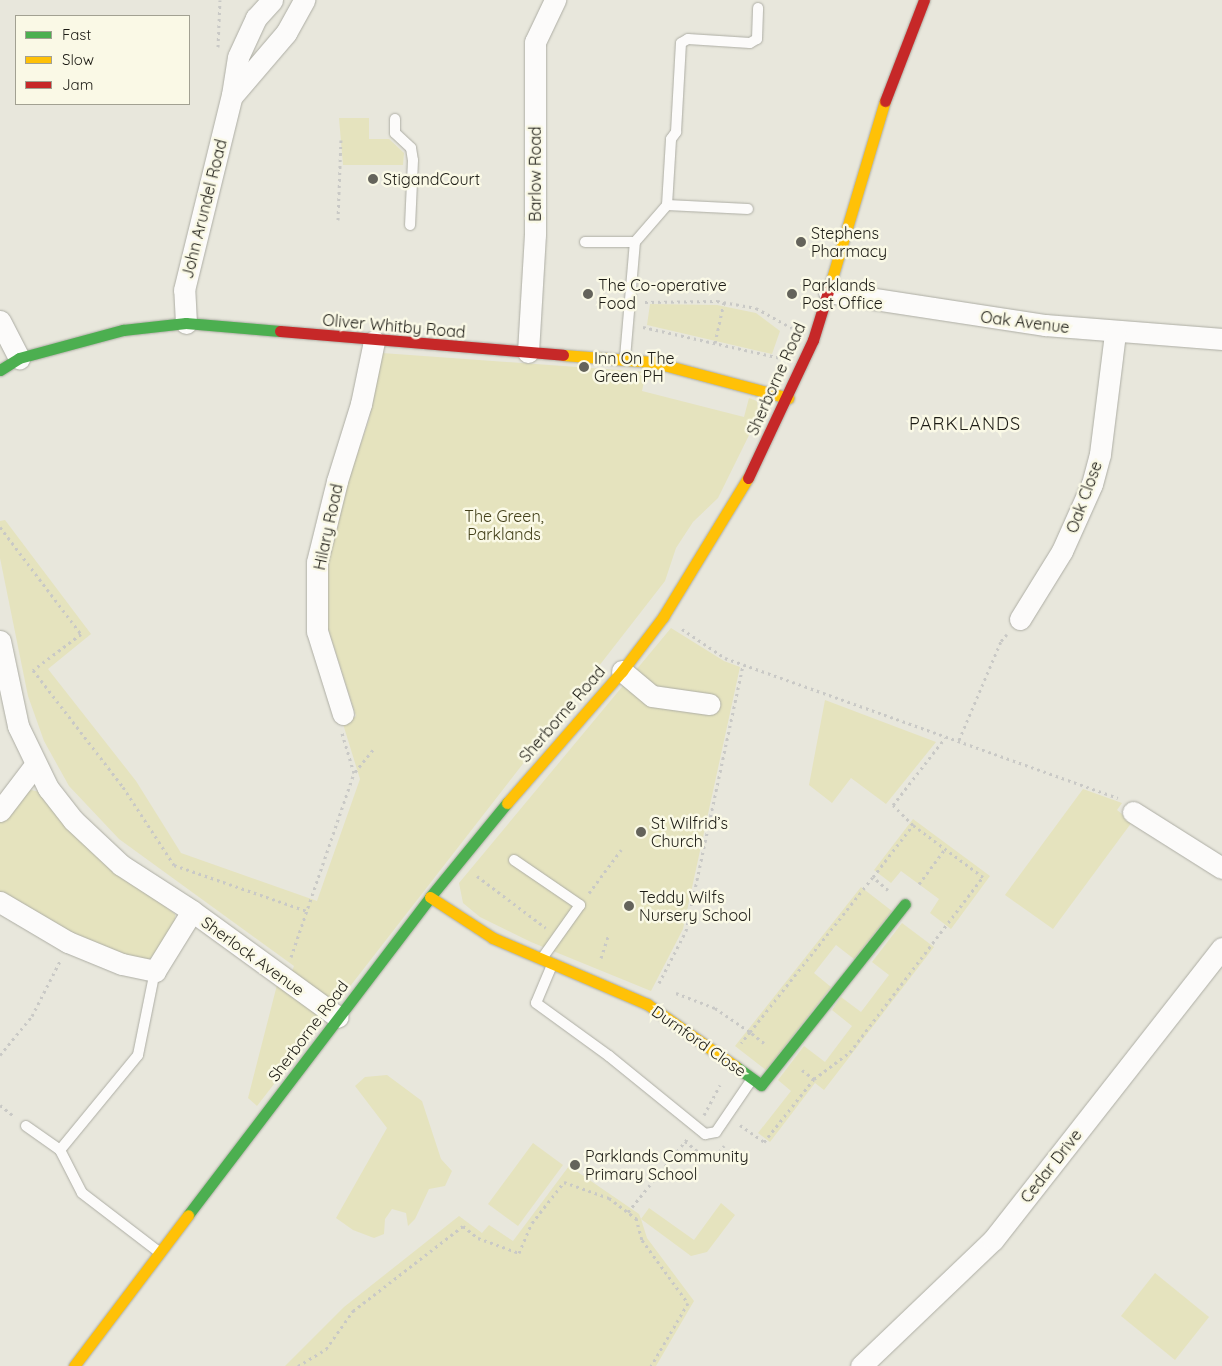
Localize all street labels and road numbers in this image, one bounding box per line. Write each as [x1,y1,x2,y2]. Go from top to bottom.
street label: Barlow Road [525,126,545,222]
street label: John Arundel Road [177,137,231,281]
street label: Oak Avenue [979,307,1071,337]
street label: Oliver Whitby Road [322,310,466,342]
street label: Sherborne Road [743,320,809,438]
street label: Oak Close [1062,458,1106,536]
street label: Hilary Road [309,482,347,572]
street label: Sherborne Road [515,662,609,766]
street label: Sherlock Avenue [198,912,308,1000]
street label: Sherborne Road [264,977,352,1085]
street label: Durnford Close [648,1001,750,1081]
street label: Cedar Drive [1016,1125,1086,1207]

